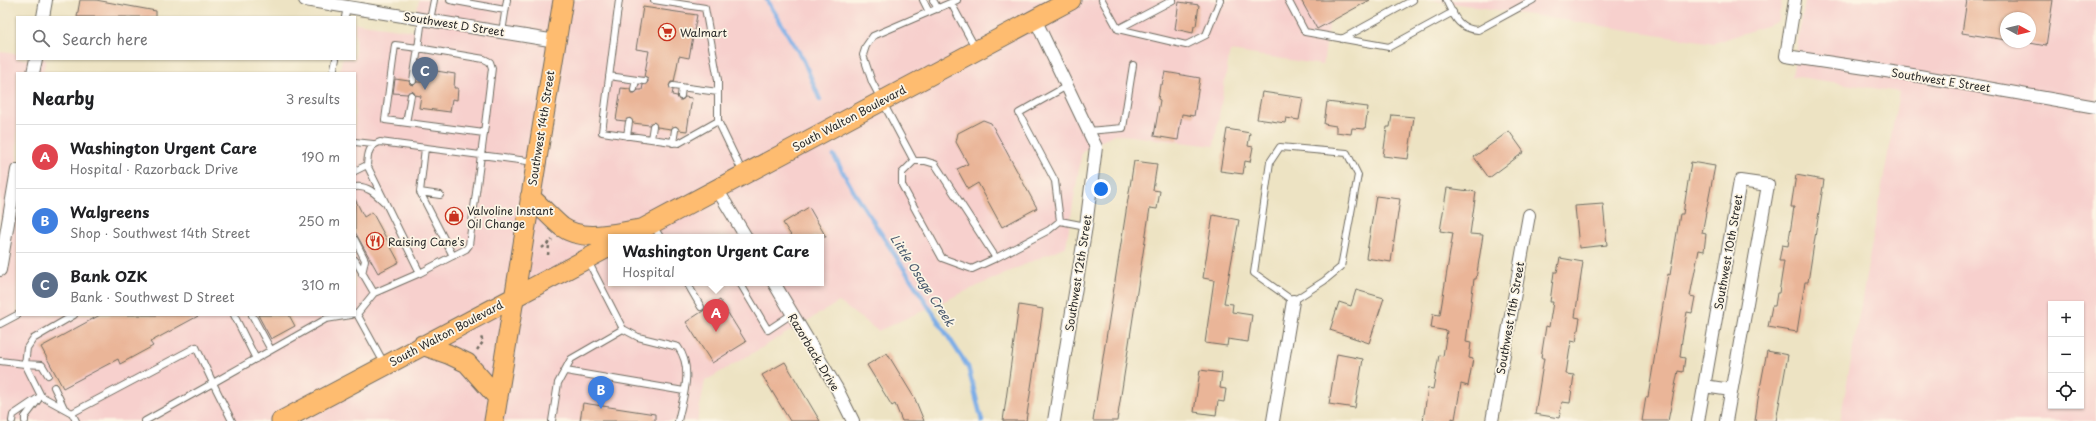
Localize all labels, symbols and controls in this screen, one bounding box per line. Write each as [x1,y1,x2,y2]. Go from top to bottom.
street label: Southwest D Street [402,8,506,40]
north arrow [2000,12,2036,48]
search box [16,16,356,60]
supermarket icon: Walmart [657,22,677,42]
place label: Walmart [680,24,728,41]
icon: search [30,27,52,49]
text: Search here [62,27,148,50]
pin: C [412,57,438,90]
street label: Southwest E Street [1890,64,1992,96]
street label: Southwest 14th Street [523,69,559,187]
street label: South Walton Boulevard [789,81,909,155]
text: Nearby [32,85,94,111]
text: 3 results [286,89,340,108]
text: Washington Urgent Care [70,136,257,159]
text: A [40,147,50,166]
text: 190 m [301,147,340,166]
text: Hospital · Razorback Drive [70,159,238,178]
your location [1091,179,1111,199]
street label: Southwest 10th Street [1709,192,1747,311]
text: Walgreens [70,200,149,223]
place label: Valvoline Instant Oil Change [467,202,554,232]
shop icon: Valvoline Instant Oil Change [444,206,464,226]
text: B [41,211,49,230]
text: 250 m [298,211,340,230]
street label: Southwest 12th Street [1060,213,1096,332]
text: Shop · Southwest 14th Street [70,223,250,242]
water label: Little Osage Creek [886,230,960,330]
restaurant icon: Raising Cane's [365,231,385,251]
place label: Raising Cane's [388,233,464,250]
popup [608,234,824,286]
text: Washington Urgent Care [623,239,809,262]
street label: Southwest 11th Street [1492,260,1528,376]
text: Hospital [623,262,675,281]
text: Bank OZK [70,264,147,287]
text: C [40,275,50,294]
text: 310 m [301,275,340,294]
text: Bank · Southwest D Street [70,287,235,306]
street label: South Walton Boulevard [386,296,506,370]
pin: A [703,299,729,332]
map controls [2048,301,2084,409]
button: + [2048,301,2084,337]
street label: Razorback Drive [784,310,844,394]
button: − [2048,337,2084,373]
button: locate [2048,373,2084,409]
pin: B [588,376,614,409]

